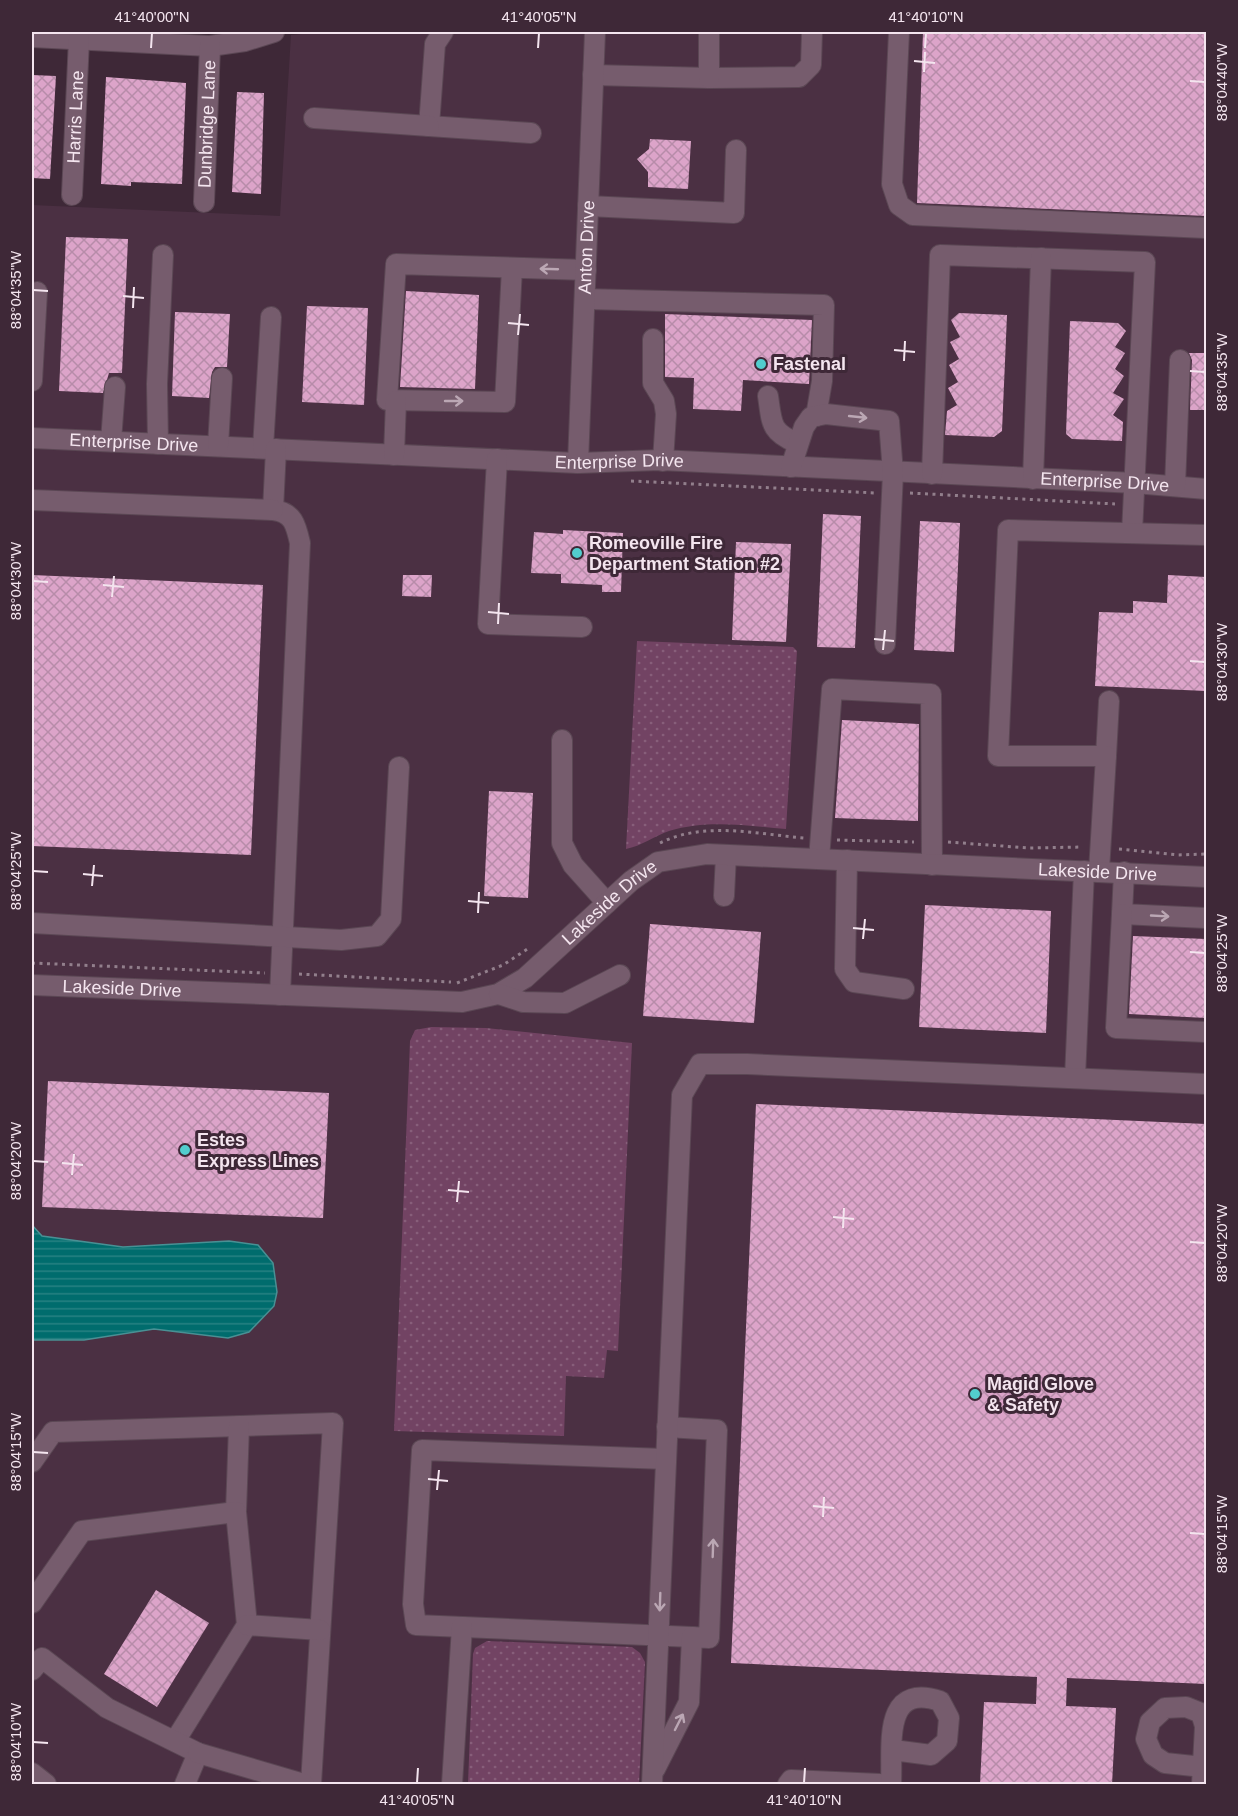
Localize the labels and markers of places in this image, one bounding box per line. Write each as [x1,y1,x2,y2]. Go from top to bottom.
place label: Fastenal [773,354,846,374]
marker: Fastenal [754,357,768,371]
place label: Romeoville Fire Department Station #2 [589,533,780,574]
marker: Romeoville Fire Department Station #2 [570,546,584,560]
place label: Estes Express Lines [197,1130,319,1171]
marker: Estes Express Lines [178,1143,192,1157]
place label: Magid Glove & Safety [987,1374,1094,1415]
marker: Magid Glove & Safety [968,1387,982,1401]

